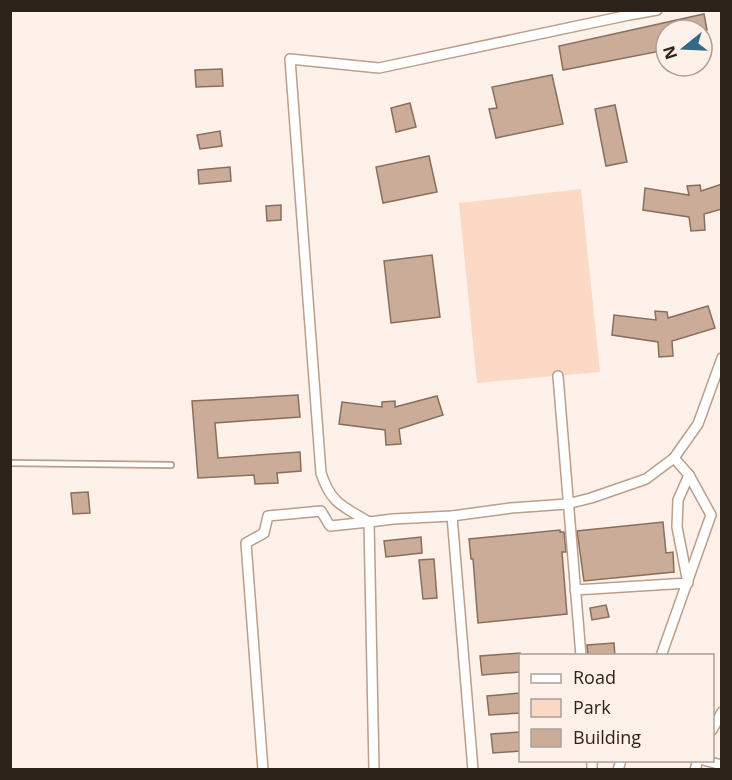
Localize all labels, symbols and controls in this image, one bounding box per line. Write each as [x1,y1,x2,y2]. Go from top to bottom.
north arrow [654,18,714,78]
text: N [657,43,682,62]
legend [519,654,714,762]
text: Road [573,665,616,689]
text: Park [573,695,611,719]
text: Building [573,725,641,749]

